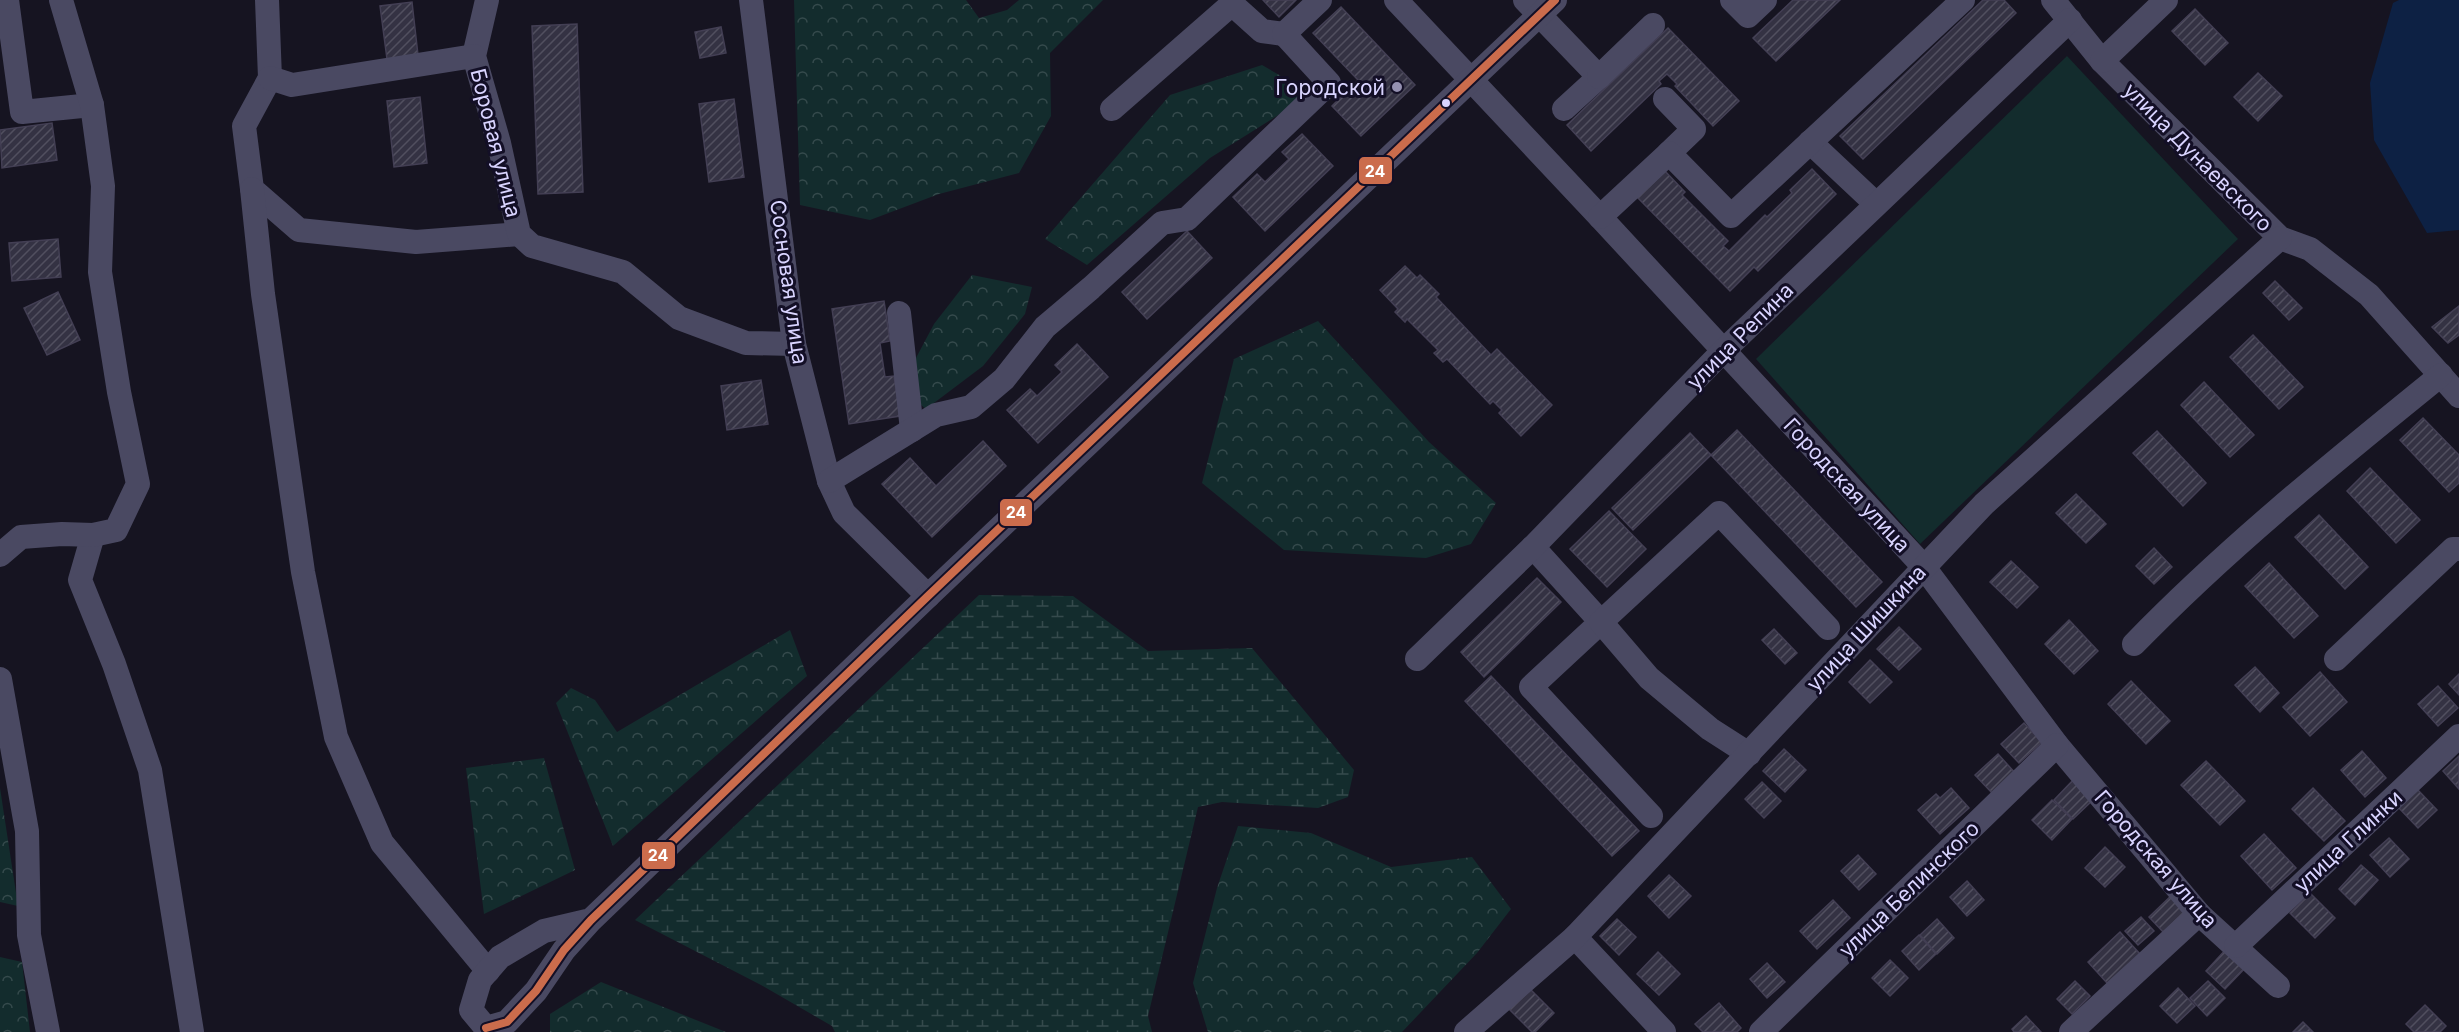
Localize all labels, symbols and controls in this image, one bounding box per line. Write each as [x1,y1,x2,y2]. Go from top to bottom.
street label: Боровая улица [465,66,527,220]
place label: Городской [1275,75,1385,100]
street label: улица Дунаевского [2119,78,2277,236]
marker: Городской [1390,80,1404,94]
unlabelled marker [1440,97,1452,109]
line badge: 24 [1358,156,1393,185]
text: 24 [1365,161,1386,181]
street label: Сосновая улица [765,198,813,366]
street label: улица Репина [1682,278,1798,394]
street label: Городская улица [1778,413,1916,557]
line badge: 24 [999,498,1033,527]
text: 24 [1006,502,1027,522]
street label: улица Шишкина [1801,560,1931,696]
street label: Городская улица [2089,785,2223,933]
street label: улица Глинки [2289,785,2407,897]
street label: улица Белинского [1834,816,1984,962]
line badge: 24 [641,841,676,870]
text: 24 [648,845,669,865]

